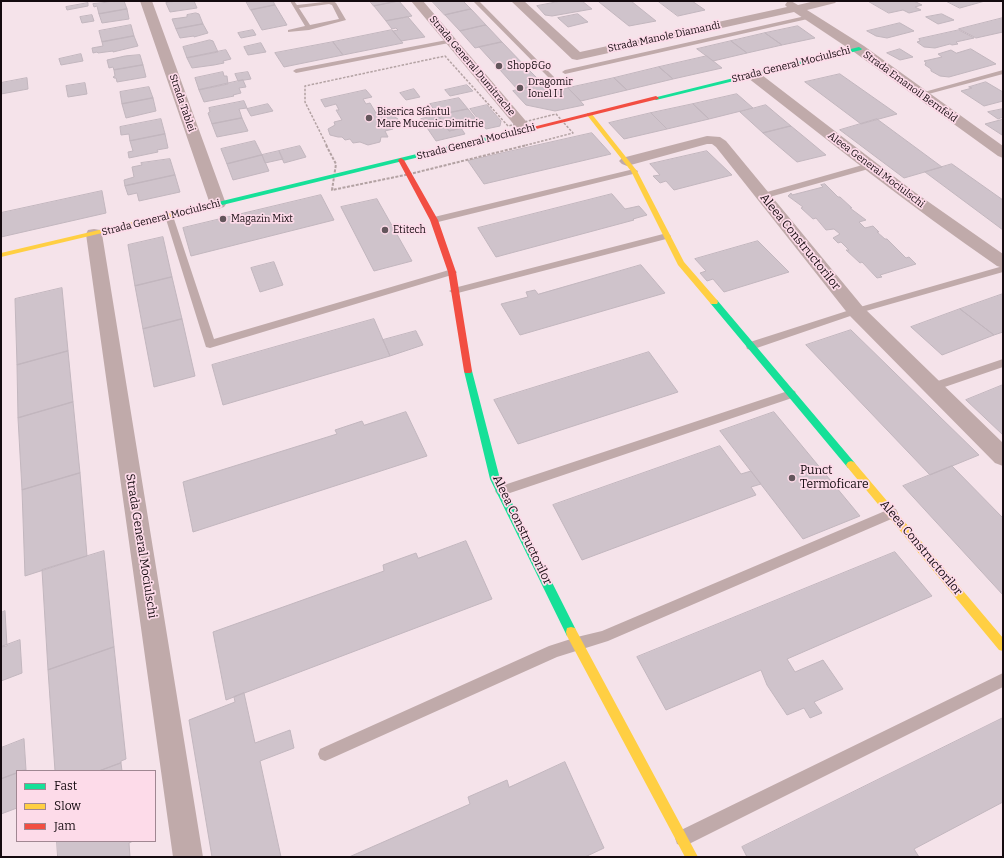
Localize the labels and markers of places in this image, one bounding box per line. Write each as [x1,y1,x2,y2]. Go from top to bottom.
place label: Shop&Go [507,60,551,72]
marker: Shop&Go [494,61,504,71]
place label: Dragomir Ionel I I [528,76,573,100]
marker: Dragomir Ionel I I [515,83,525,93]
place label: Biserica Sfântul Mare Mucenic Dimitrie [377,106,484,130]
marker: Biserica Sfântul Mare Mucenic Dimitrie [364,113,374,123]
place label: Magazin Mixt [231,213,293,225]
marker: Magazin Mixt [218,214,228,224]
place label: Etitech [393,224,426,236]
marker: Etitech [380,225,390,235]
place label: Punct Termoficare [800,464,868,492]
marker: Punct Termoficare [787,473,797,483]

